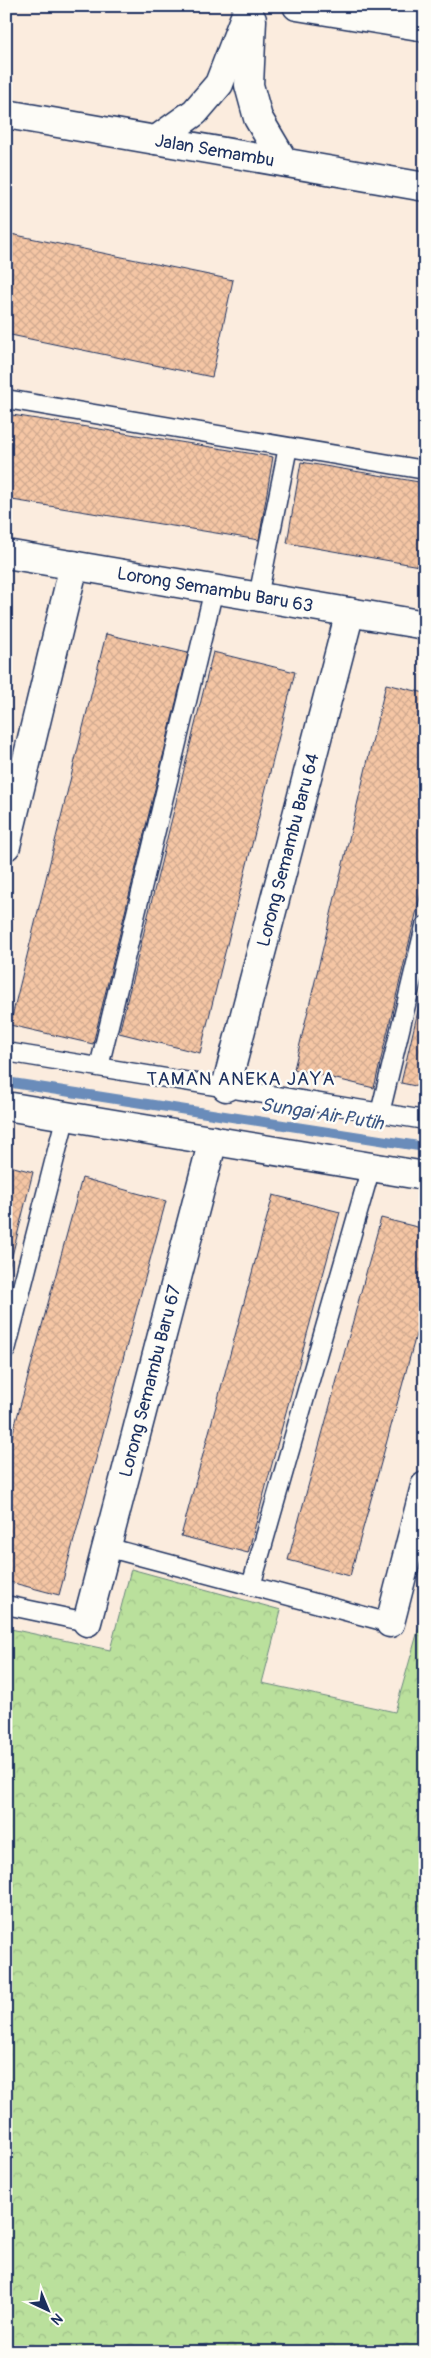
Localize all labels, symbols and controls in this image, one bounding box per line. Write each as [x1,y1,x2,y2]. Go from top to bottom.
street label: Jalan Semambu [153,129,276,173]
street label: Lorong Semambu Baru 63 [115,562,315,618]
street label: Lorong Semambu Baru 64 [252,750,325,949]
district label: TAMAN ANEKA JAYA [146,1067,336,1091]
water label: Sungai Air Putih [259,1092,386,1136]
street label: Lorong Semambu Baru 67 [114,1282,187,1480]
north arrow [22,2286,72,2336]
text: N [47,2310,66,2328]

